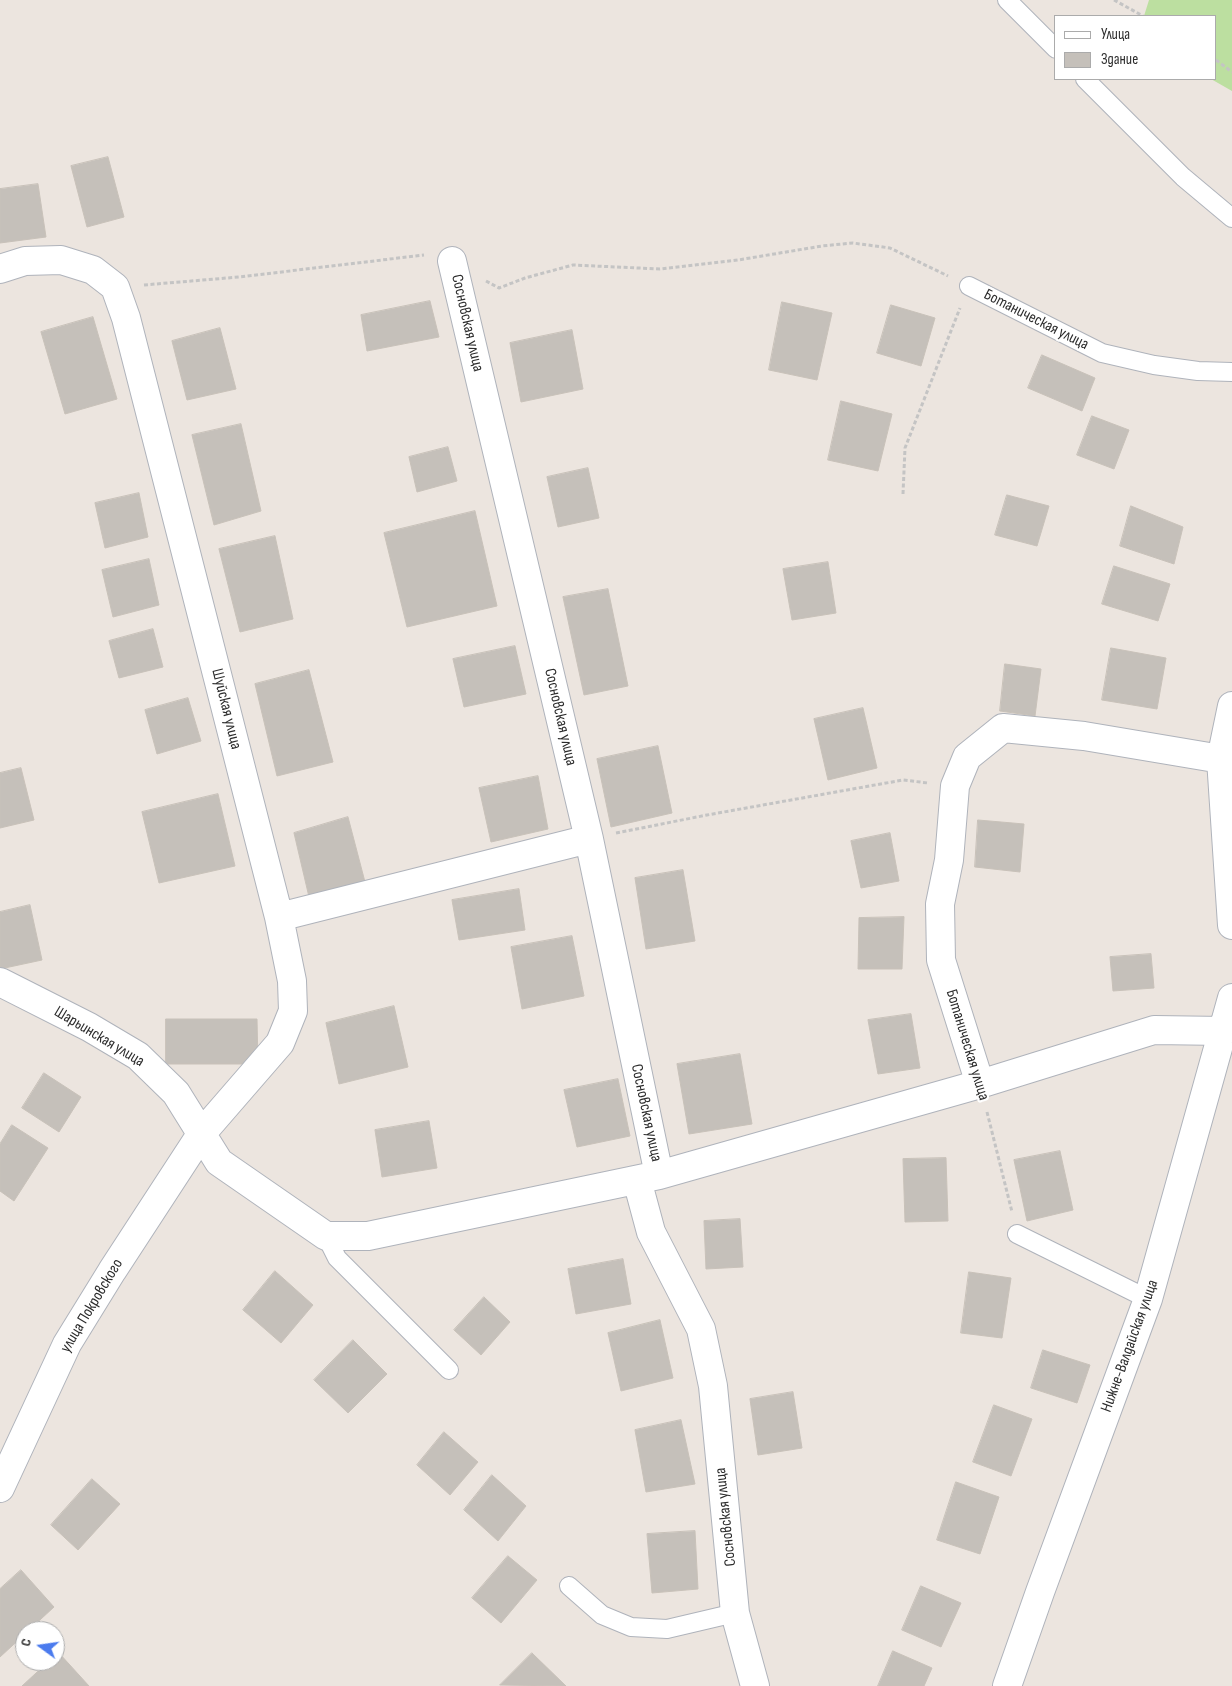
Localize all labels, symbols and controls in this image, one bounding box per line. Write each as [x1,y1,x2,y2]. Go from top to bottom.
legend [1054,15,1217,80]
text: Улица [1101,25,1130,44]
text: Здание [1101,50,1138,69]
street label: Сосновская улица [447,273,487,373]
street label: Ботаническая улица [980,285,1092,355]
street label: Шуйская улица [207,667,245,751]
street label: Сосновская улица [540,667,580,767]
street label: Ботаническая улица [941,987,993,1103]
street label: Шарьинская улица [50,1003,148,1071]
street label: Сосновская улица [626,1063,666,1163]
street label: улица Покровского [56,1256,128,1356]
street label: Нижне-Валдайская улица [1097,1277,1163,1415]
street label: Сосновская улица [711,1467,741,1567]
north arrow [15,1621,65,1671]
text: С [17,1637,35,1648]

